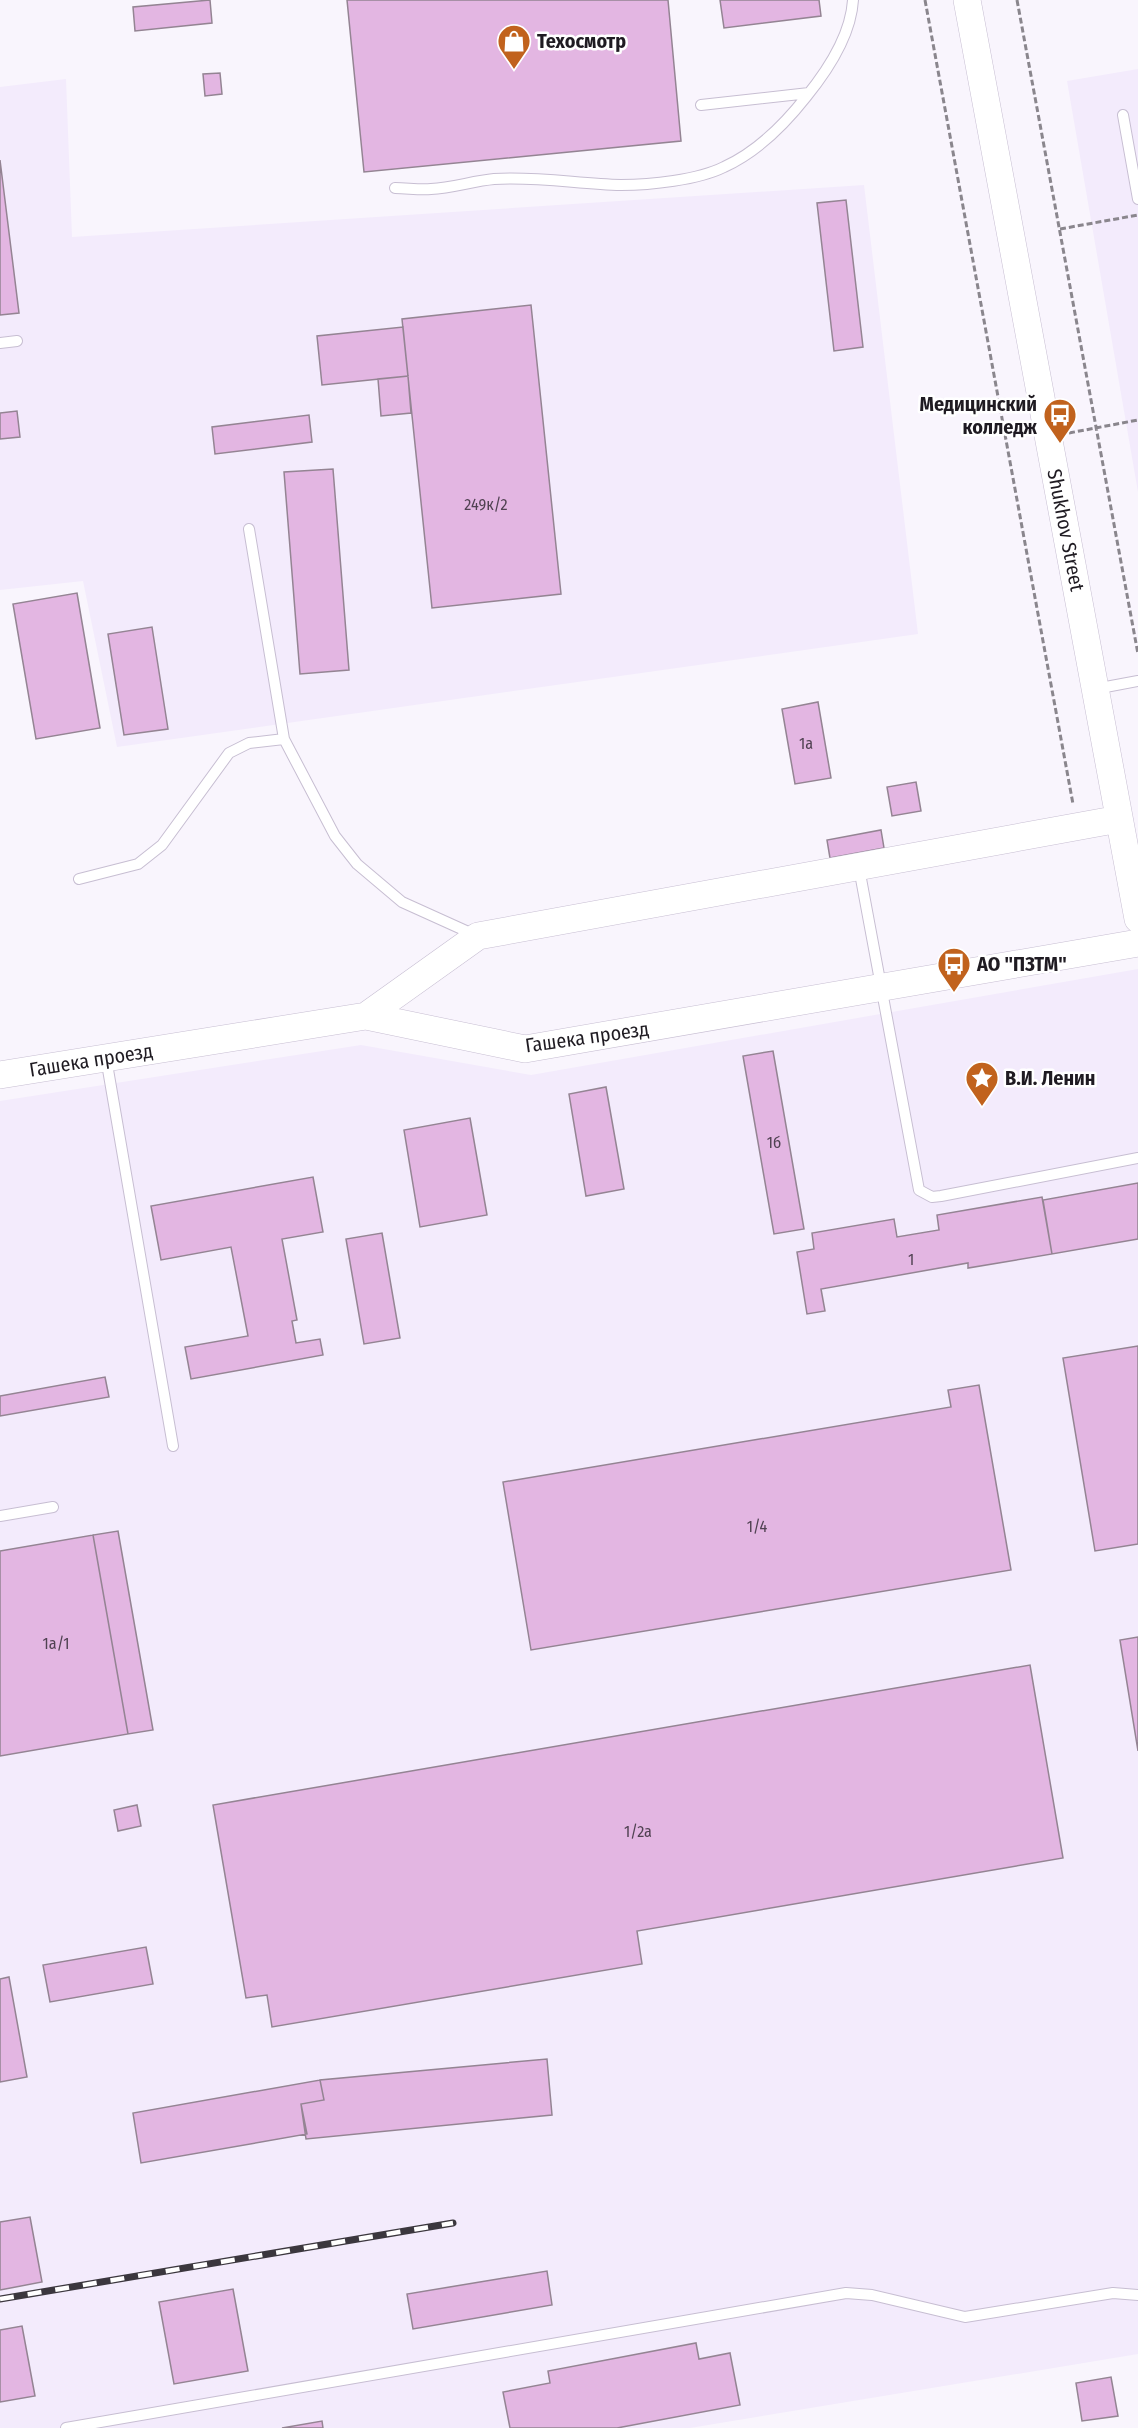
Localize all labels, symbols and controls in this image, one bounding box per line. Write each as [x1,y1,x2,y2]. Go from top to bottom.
shop icon: Техосмотр [496,23,532,70]
place label: Техосмотр [537,29,626,53]
place label: Медицинский колледж [920,392,1037,439]
bus stop icon: Медицинский колледж [1042,397,1078,444]
street label: Shukhov Street [1042,467,1090,594]
house number: 249к/2 [464,495,508,514]
house number: 1а [799,734,813,753]
bus stop icon: АО "ПЗТМ" [936,946,972,993]
place label: АО "ПЗТМ" [976,952,1067,976]
street label: Гашека проезд [524,1016,650,1058]
street label: Гашека проезд [28,1038,154,1082]
place icon: В.И. Ленин [964,1060,1000,1107]
place label: В.И. Ленин [1005,1066,1095,1090]
house number: 1б [767,1133,781,1152]
house number: 1 [908,1250,914,1269]
house number: 1/4 [747,1517,768,1536]
house number: 1а/1 [43,1634,69,1653]
house number: 1/2а [624,1822,652,1841]

